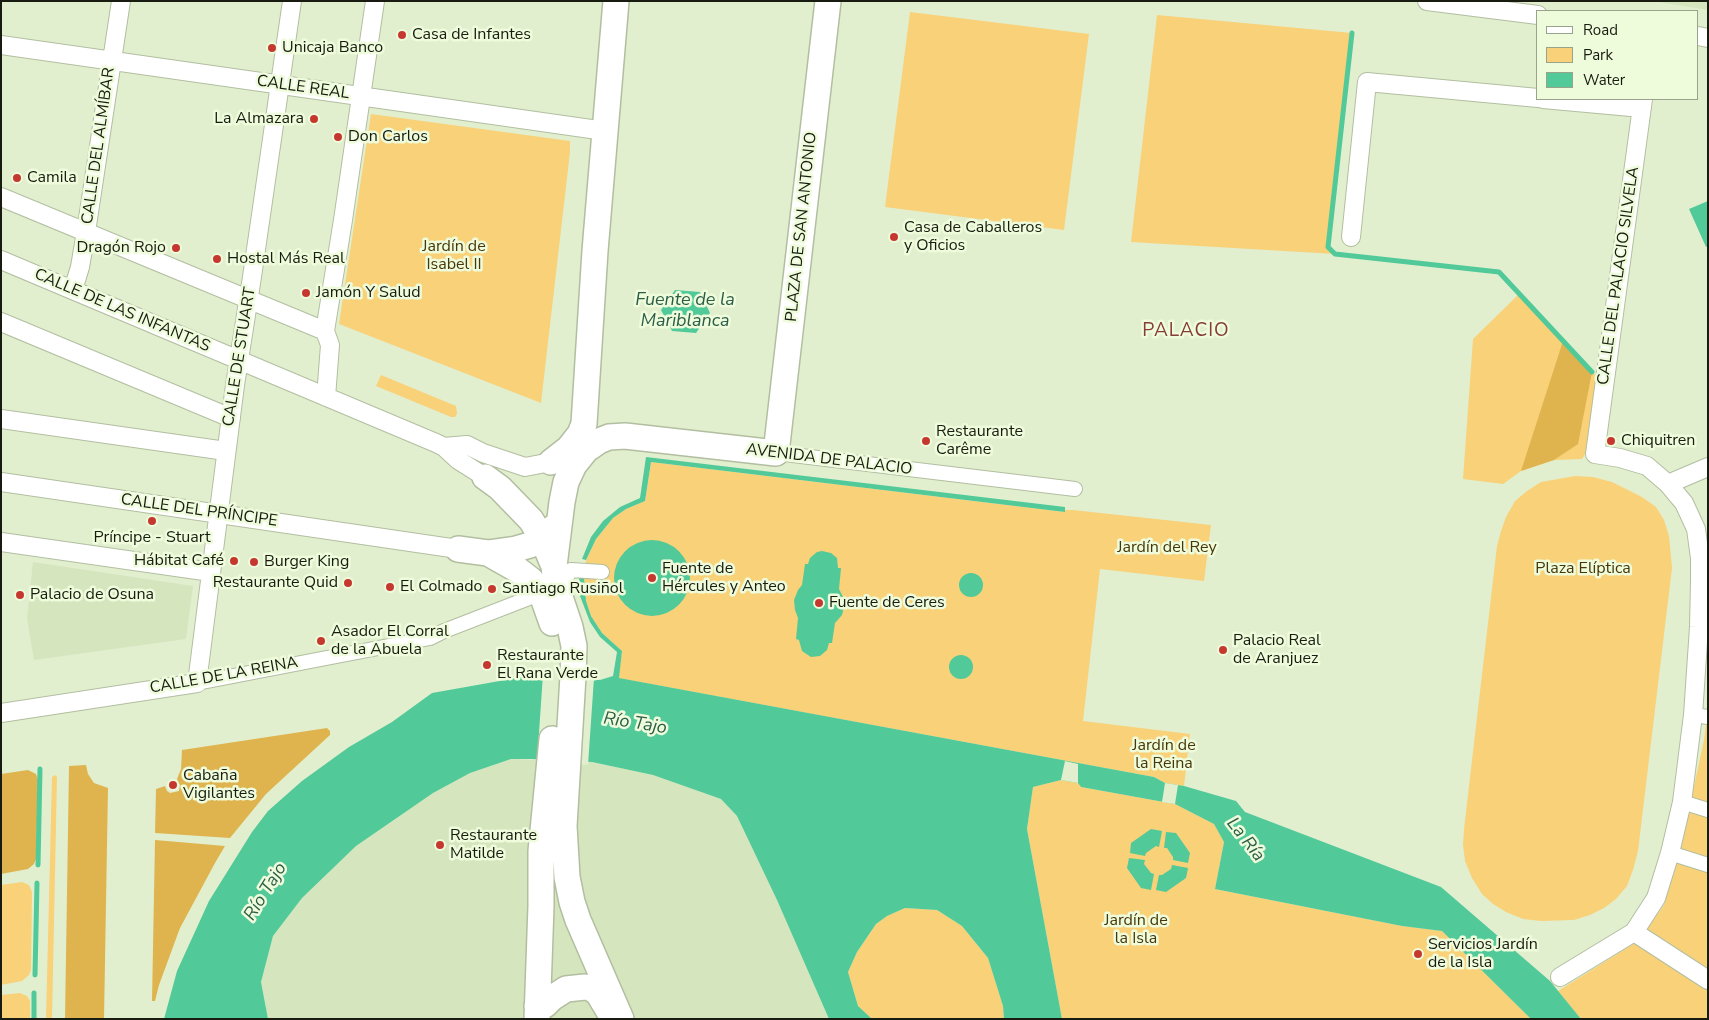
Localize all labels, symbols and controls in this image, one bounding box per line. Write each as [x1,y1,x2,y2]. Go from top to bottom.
legend [1536,10,1699,100]
text: Road [1583,20,1618,40]
place label: Casa de Infantes [412,25,531,45]
marker: Casa de Infantes [396,29,408,41]
place label: Unicaja Banco [282,38,383,58]
marker: Unicaja Banco [266,42,278,54]
text: Park [1583,45,1613,65]
street label: CALLE DEL ALMÍBAR [78,66,120,226]
text: Water [1583,70,1625,90]
street label: CALLE REAL [256,72,350,104]
place label: La Almazara [214,109,304,129]
marker: La Almazara [308,113,320,125]
place label: Don Carlos [348,127,428,147]
marker: Don Carlos [332,131,344,143]
street label: PLAZA DE SAN ANTONIO [782,131,822,323]
street label: CALLE DEL PALACIO SILVELA [1594,166,1644,386]
place label: Camila [27,168,77,188]
marker: Camila [11,172,23,184]
place label: Casa de Caballeros y Oficios [904,218,1042,256]
marker: Casa de Caballeros y Oficios [888,231,900,243]
park label: Jardín de Isabel II [422,237,486,275]
place label: Dragón Rojo [76,238,166,258]
marker: Dragón Rojo [170,242,182,254]
place label: Hostal Más Real [227,249,345,269]
marker: Hostal Más Real [211,253,223,265]
street label: CALLE DE LAS INFANTAS [31,265,213,357]
place label: Jamón Y Salud [316,283,420,303]
street label: CALLE DE STUART [220,286,260,428]
marker: Jamón Y Salud [300,287,312,299]
water label: Fuente de la Mariblanca [635,290,735,332]
district label: PALACIO [1141,320,1231,342]
place label: Restaurante Carême [936,422,1023,460]
place label: Chiquitren [1621,431,1695,451]
marker: Restaurante Carême [920,435,932,447]
marker: Chiquitren [1605,435,1617,447]
street label: AVENIDA DE PALACIO [745,440,913,480]
street label: CALLE DEL PRÍNCIPE [119,490,279,532]
marker: Príncipe - Stuart [146,515,158,527]
place label: Príncipe - Stuart [93,528,211,548]
park label: Jardín del Rey [1117,538,1217,558]
place label: Hábitat Café [134,551,224,571]
place label: Burger King [264,552,349,572]
marker: Hábitat Café [228,555,240,567]
marker: Burger King [248,556,260,568]
place label: Fuente de Hércules y Anteo [662,559,786,597]
park label: Plaza Elíptica [1535,559,1631,579]
marker: Fuente de Hércules y Anteo [646,572,658,584]
place label: Restaurante Quid [213,573,338,593]
marker: Restaurante Quid [342,577,354,589]
place label: El Colmado [400,577,482,597]
place label: Santiago Rusiñol [502,579,623,599]
marker: El Colmado [384,581,396,593]
marker: Santiago Rusiñol [486,583,498,595]
place label: Palacio de Osuna [30,585,154,605]
marker: Palacio de Osuna [14,589,26,601]
place label: Fuente de Ceres [829,593,945,613]
marker: Fuente de Ceres [813,597,825,609]
place label: Asador El Corral de la Abuela [331,622,449,660]
place label: Palacio Real de Aranjuez [1233,631,1321,669]
marker: Asador El Corral de la Abuela [315,635,327,647]
marker: Palacio Real de Aranjuez [1217,644,1229,656]
place label: Restaurante El Rana Verde [497,646,598,684]
street label: CALLE DE LA REINA [148,654,300,698]
marker: Restaurante El Rana Verde [481,659,493,671]
water label: Río Tajo [602,708,668,740]
park label: Jardín de la Reina [1132,736,1196,774]
place label: Cabaña Vigilantes [183,766,255,804]
marker: Cabaña Vigilantes [167,779,179,791]
water label: La Ría [1221,814,1269,866]
place label: Restaurante Matilde [450,826,537,864]
marker: Restaurante Matilde [434,839,446,851]
water label: Río Tajo [240,859,292,925]
park label: Jardín de la Isla [1104,911,1168,949]
place label: Servicios Jardín de la Isla [1428,935,1538,973]
marker: Servicios Jardín de la Isla [1412,948,1424,960]

